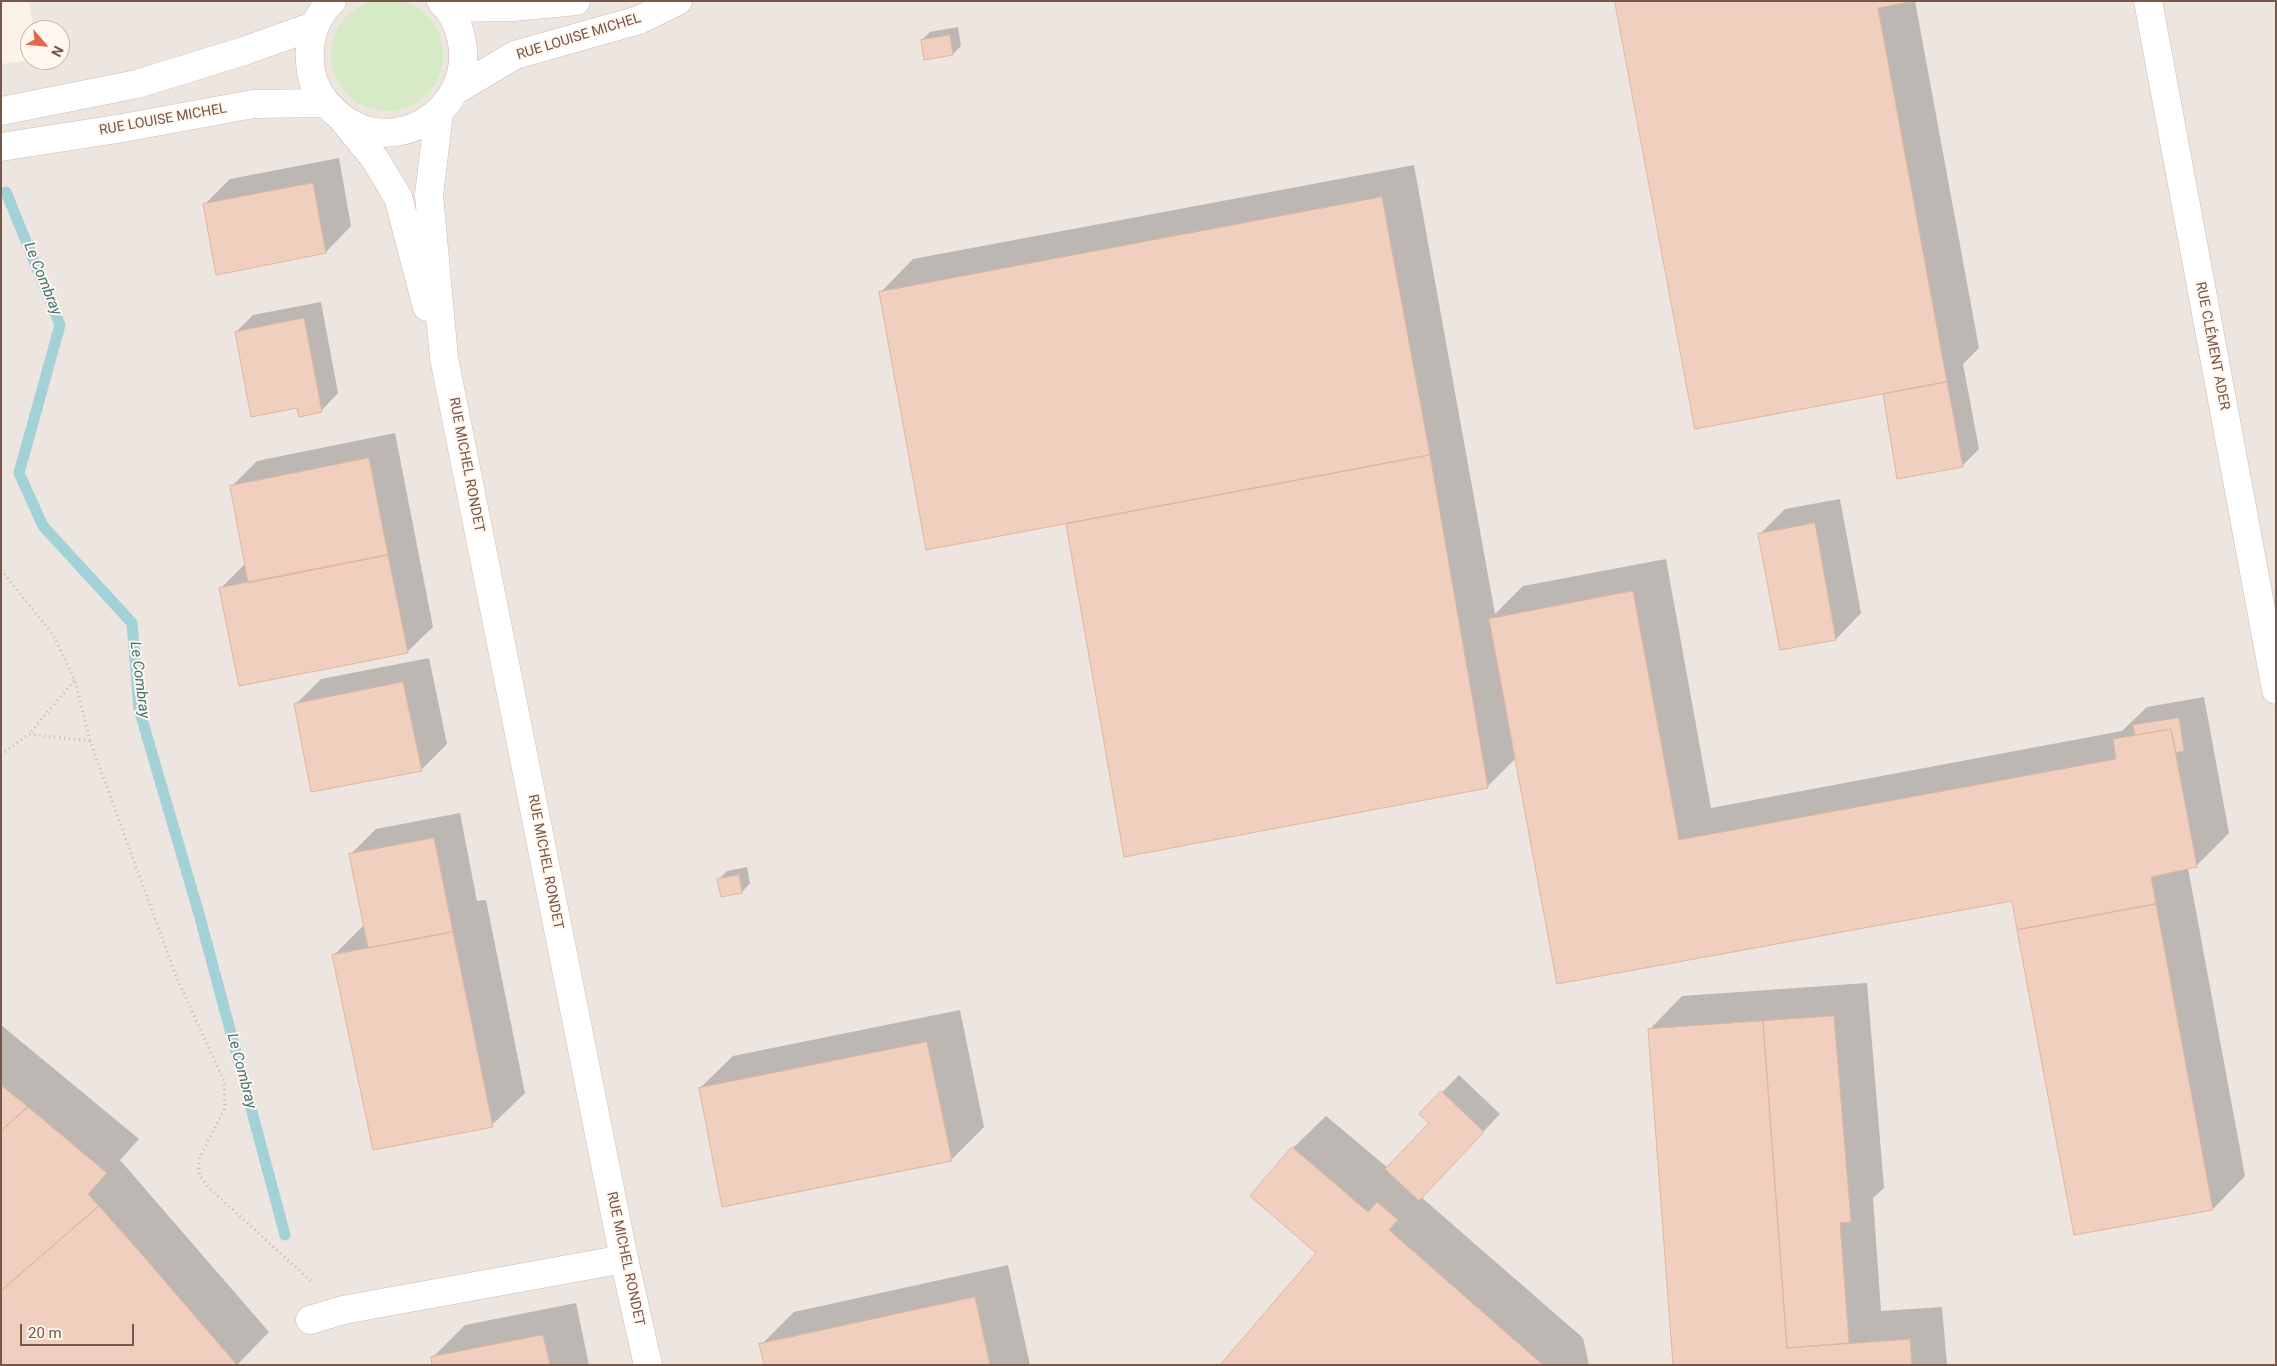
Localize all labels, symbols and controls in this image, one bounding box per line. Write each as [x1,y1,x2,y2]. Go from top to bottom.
street label: RUE LOUISE MICHEL [515,10,643,64]
north arrow [20,20,70,70]
text: N [48,43,67,59]
street label: RUE LOUISE MICHEL [98,101,228,139]
water label: Le Combray [19,240,65,318]
street label: RUE CLÉMENT ADER [2191,280,2233,412]
street label: RUE MICHEL RONDET [445,396,487,534]
water label: Le Combray [125,641,153,719]
street label: RUE MICHEL RONDET [524,793,566,931]
water label: Le Combray [222,1031,260,1111]
street label: RUE MICHEL RONDET [603,1190,647,1328]
scale bar [22,1314,136,1346]
text: 20 m [28,1324,62,1342]

